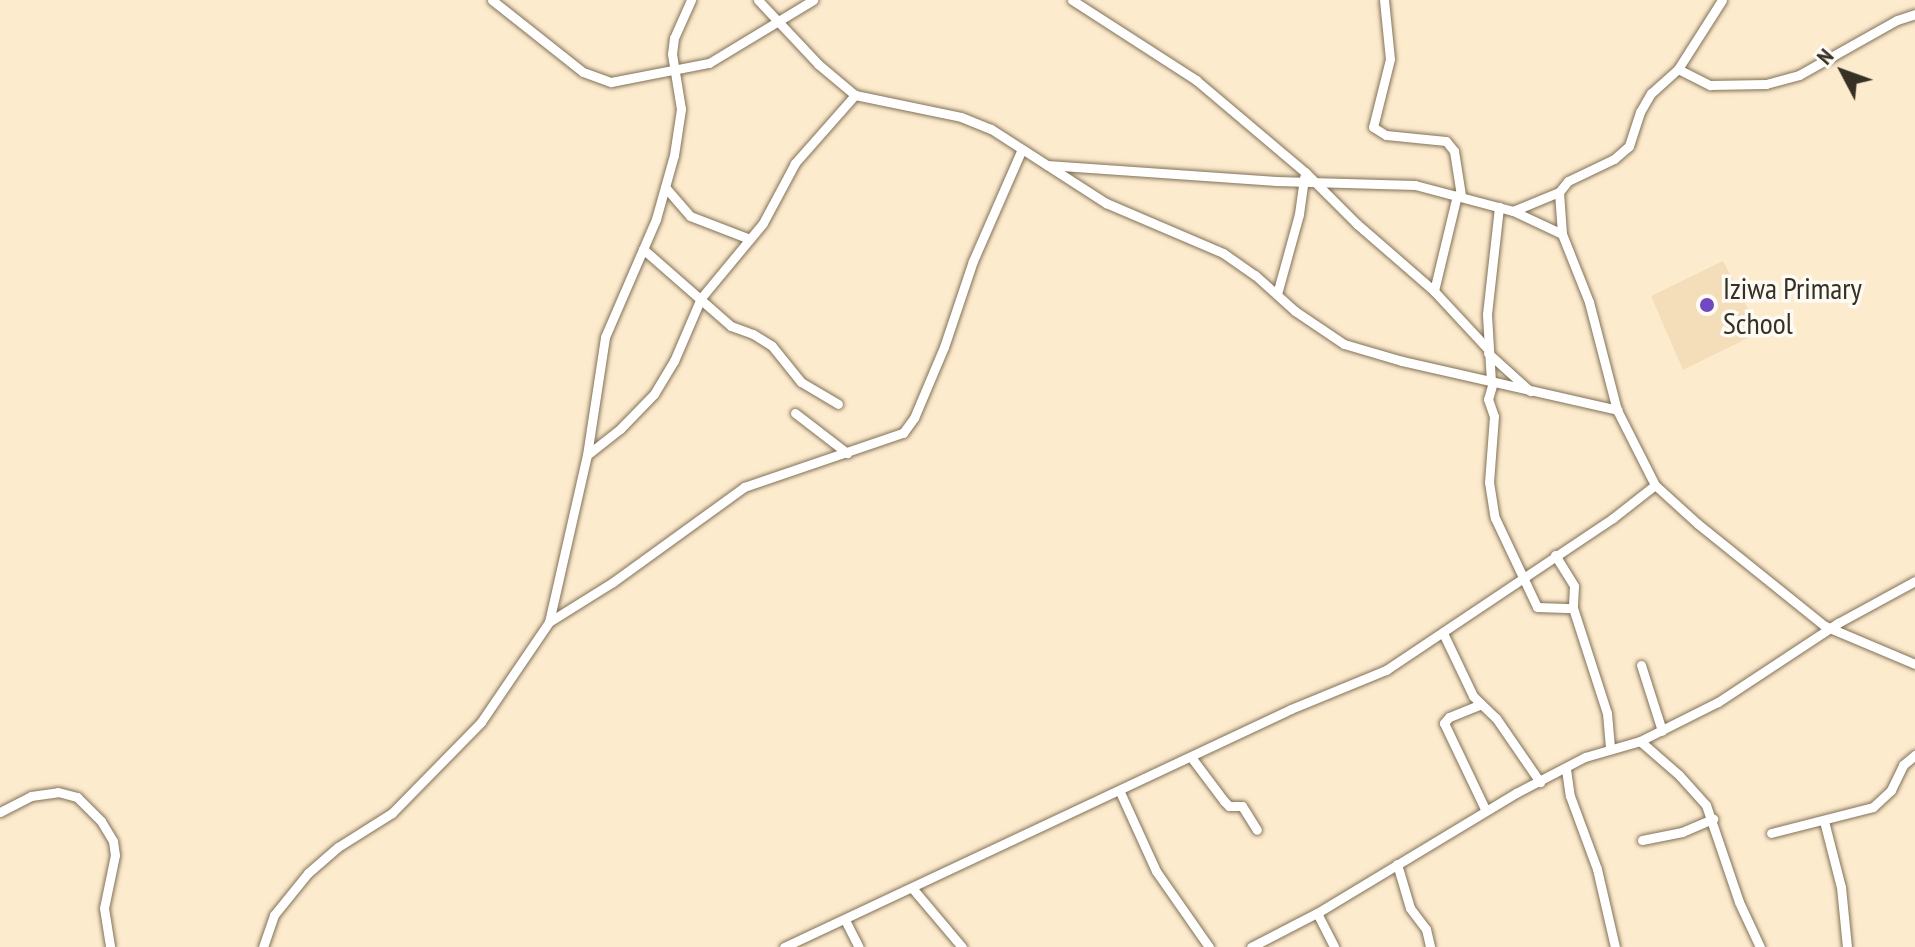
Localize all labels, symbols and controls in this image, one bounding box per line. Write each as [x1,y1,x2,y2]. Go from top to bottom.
north arrow [1803,32,1883,112]
text: N [1810,43,1839,70]
place label: Iziwa Primary School [1723,270,1862,340]
marker: Iziwa Primary School [1698,296,1716,314]

